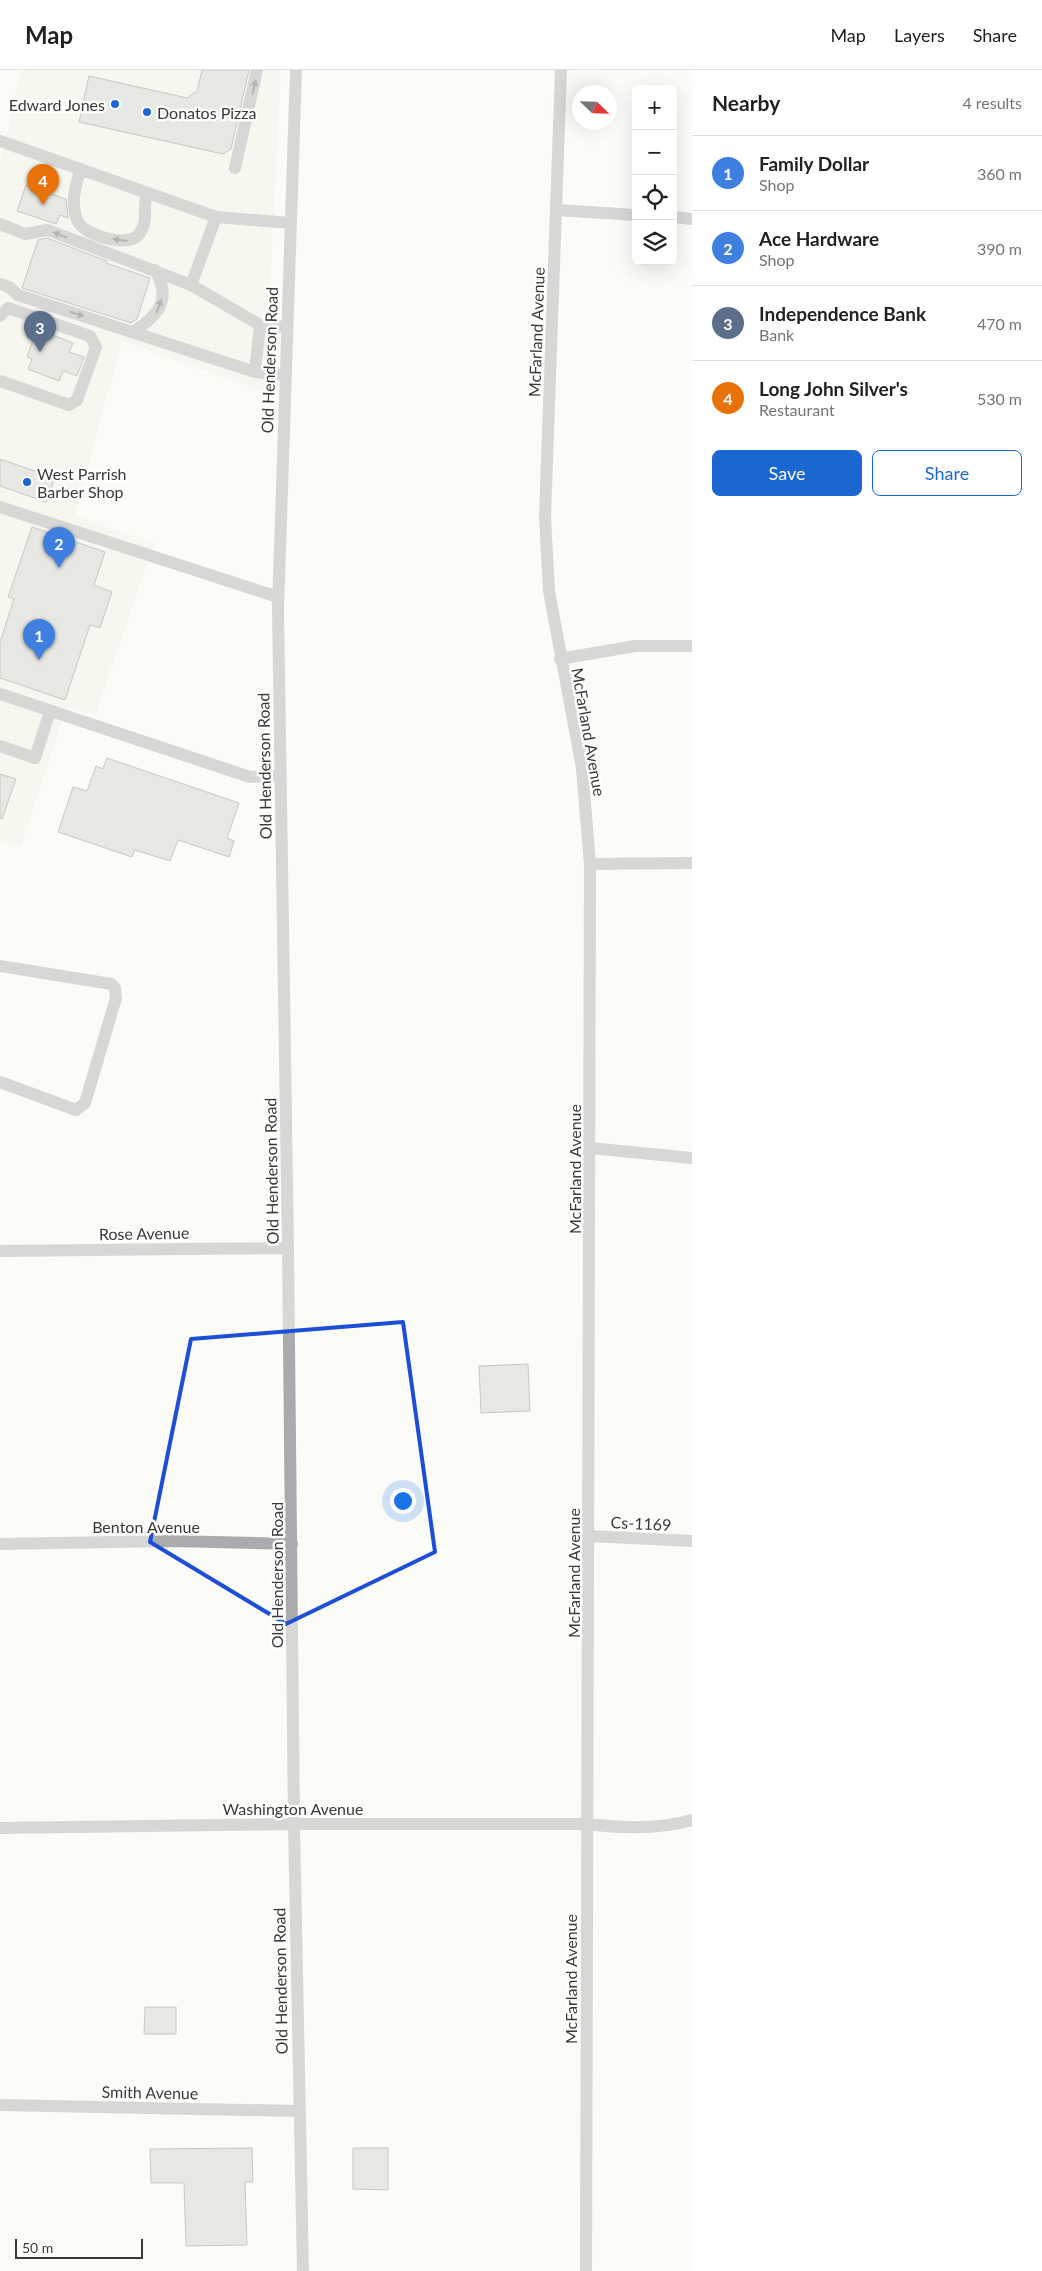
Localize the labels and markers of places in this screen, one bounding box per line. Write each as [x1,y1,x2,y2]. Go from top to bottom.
place label: Edward Jones [9,95,105,114]
marker: Edward Jones [109,98,121,110]
place label: Donatos Pizza [157,103,257,122]
marker: Donatos Pizza [141,106,153,118]
pin: 4 [27,164,59,205]
pin: 3 [24,311,56,352]
place label: West Parrish Barber Shop [37,464,127,501]
marker: West Parrish Barber Shop [21,476,33,488]
pin: 2 [43,527,75,568]
pin: 1 [23,619,55,660]

